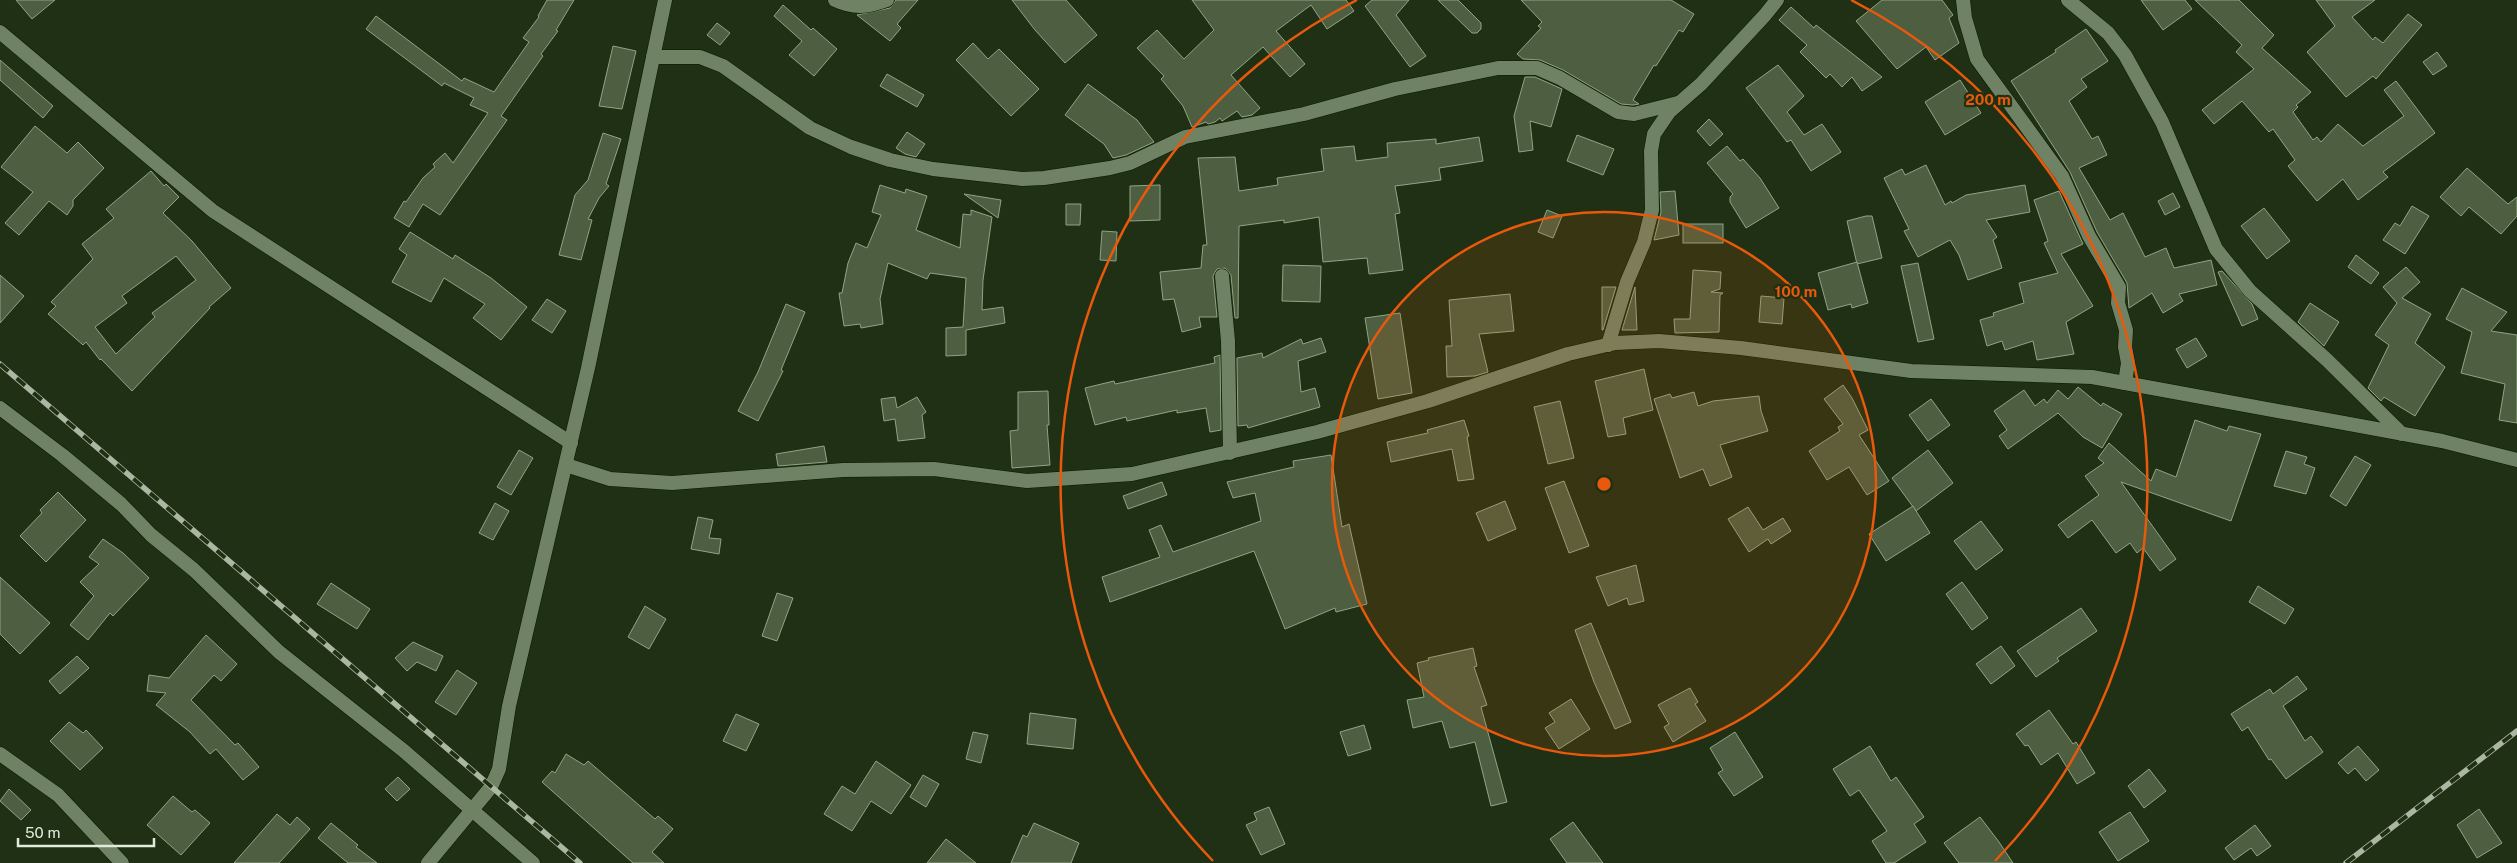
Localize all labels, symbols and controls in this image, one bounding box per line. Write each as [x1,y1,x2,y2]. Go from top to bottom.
text: 200 m [1965,91,2011,108]
text: 100 m [1775,283,1817,300]
centre of rings [1595,475,1613,493]
scale bar [18,816,154,848]
text: 50 m [25,824,60,841]

